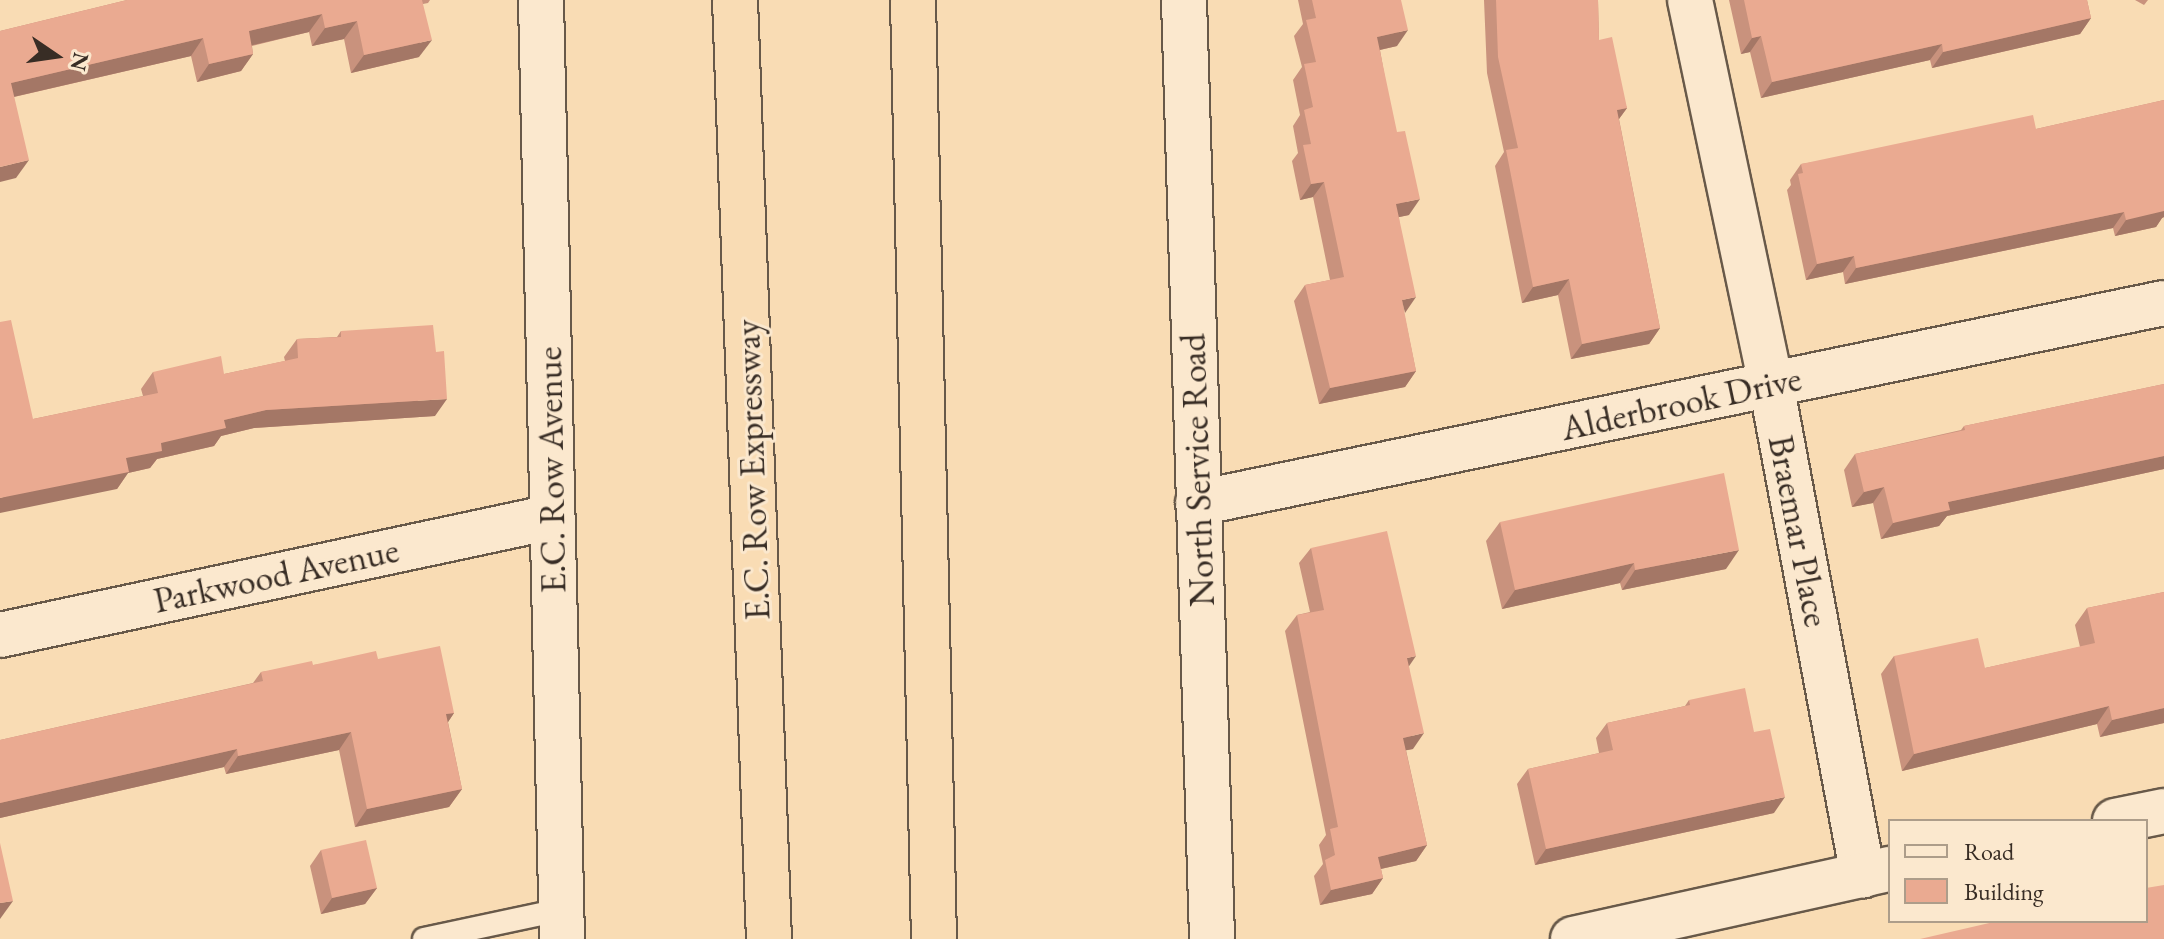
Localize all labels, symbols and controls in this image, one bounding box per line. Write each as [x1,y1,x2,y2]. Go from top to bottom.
north arrow [16,16,96,96]
text: N [64,50,96,73]
street label: E.C. Row Expressway [725,319,779,621]
street label: North Service Road [1171,333,1223,607]
street label: E.C. Row Avenue [527,346,575,594]
street label: Alderbrook Drive [1557,356,1805,450]
street label: Braemar Place [1759,432,1839,630]
street label: Parkwood Avenue [149,528,403,622]
legend [1888,819,2148,923]
text: Road [1964,836,2014,867]
text: Building [1964,876,2044,907]

